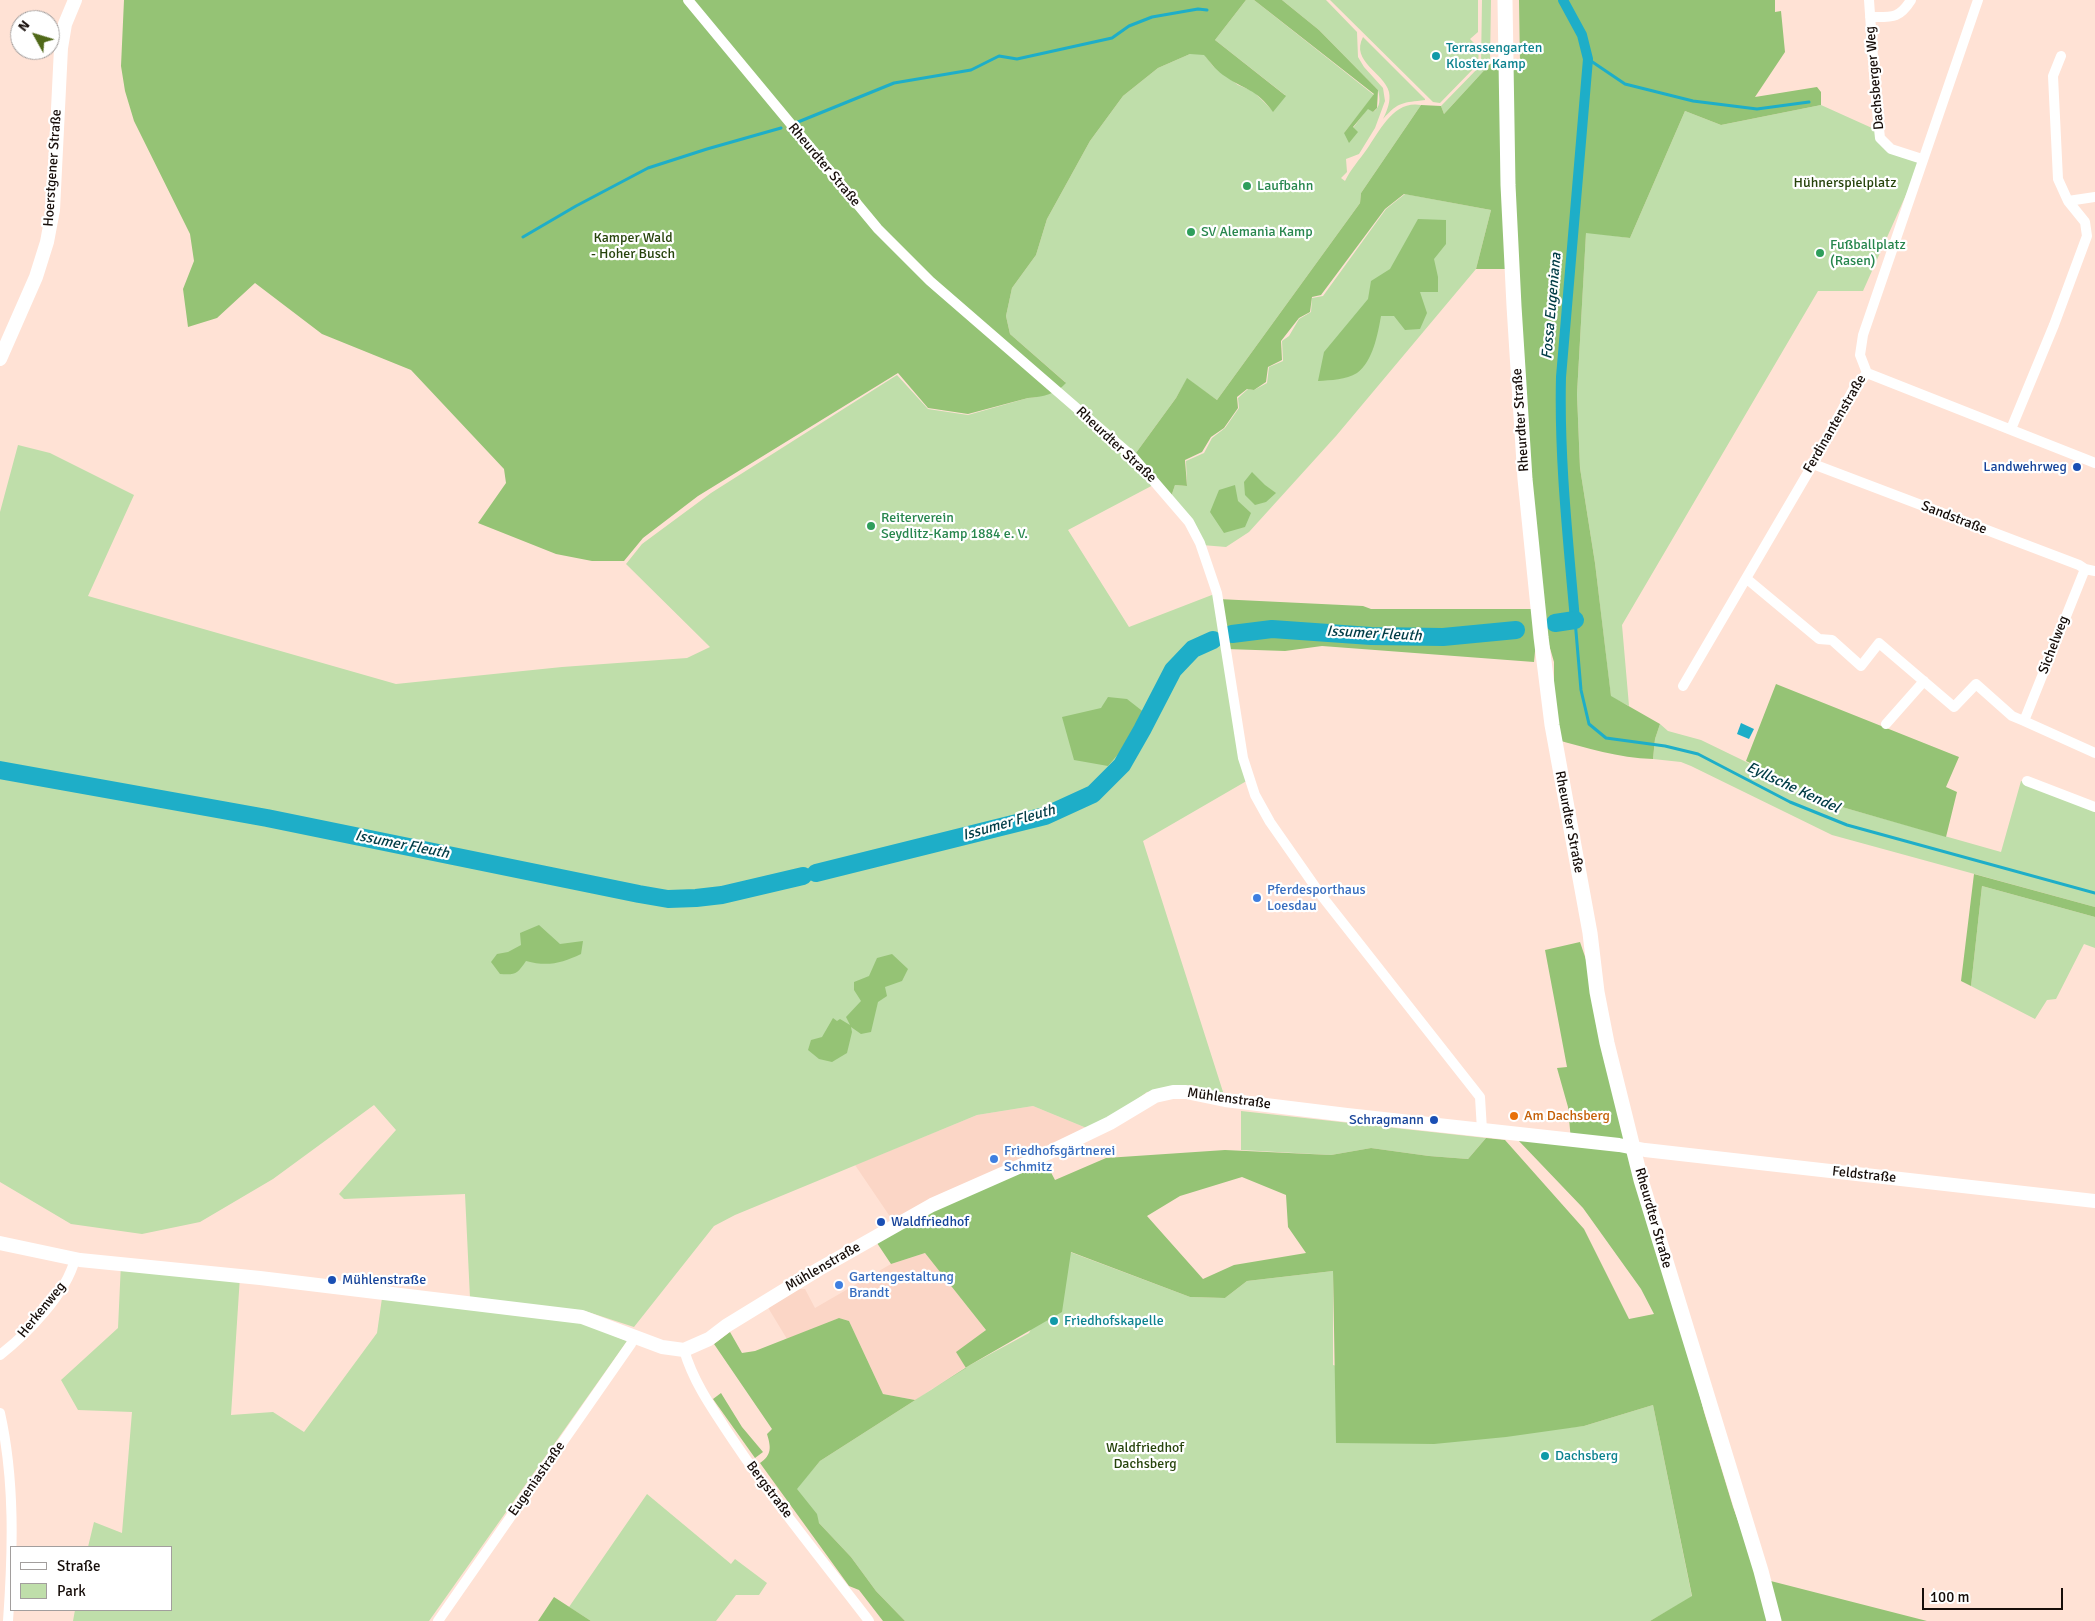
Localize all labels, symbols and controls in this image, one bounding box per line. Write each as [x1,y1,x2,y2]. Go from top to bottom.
north arrow [10,10,60,60]
text: N [14,17,33,35]
street label: Dachsberger Weg [1862,25,1888,131]
place label: Terrassengarten Kloster Kamp [1446,40,1542,72]
marker: Terrassengarten Kloster Kamp [1430,50,1442,62]
street label: Hoerstgener Straße [41,109,65,227]
street label: Rheurdter Straße [784,120,864,210]
park label: Hühnerspielplatz [1794,175,1896,191]
place label: Laufbahn [1257,178,1313,194]
marker: Laufbahn [1241,180,1253,192]
place label: SV Alemania Kamp [1201,224,1313,240]
marker: SV Alemania Kamp [1185,226,1197,238]
park label: Kamper Wald - Hoher Busch [591,230,675,262]
place label: Fußballplatz (Rasen) [1830,237,1906,270]
marker: Fußballplatz (Rasen) [1814,247,1826,259]
water label: Fossa Eugeniana [1538,252,1566,360]
street label: Rheurdter Straße [1509,368,1533,472]
street label: Ferdinantenstraße [1800,372,1870,476]
street label: Rheurdter Straße [1072,403,1160,487]
place label: Landwehrweg [1983,459,2067,475]
marker: Landwehrweg [2071,461,2083,473]
street label: Sandstraße [1919,498,1989,538]
place label: Reiterverein Seydlitz-Kamp 1884 e. V. [881,510,1028,542]
marker: Reiterverein Seydlitz-Kamp 1884 e. V. [865,520,877,532]
street label: Sichelweg [2035,613,2073,677]
water label: Issumer Fleuth [1326,623,1422,645]
water label: Eyllsche Kendel [1744,759,1842,817]
street label: Rheurdter Straße [1551,769,1587,875]
water label: Issumer Fleuth [961,801,1057,845]
water label: Issumer Fleuth [354,827,450,863]
place label: Pferdesporthaus Loesdau [1267,882,1366,914]
marker: Pferdesporthaus Loesdau [1251,892,1263,904]
street label: Mühlenstraße [1186,1085,1272,1113]
place label: Am Dachsberg [1524,1108,1610,1124]
marker: Am Dachsberg [1508,1110,1520,1122]
place label: Schragmann [1349,1112,1424,1128]
marker: Schragmann [1428,1114,1440,1126]
place label: Friedhofsgärtnerei Schmitz [1004,1143,1115,1176]
marker: Friedhofsgärtnerei Schmitz [988,1153,1000,1165]
street label: Feldstraße [1831,1163,1897,1187]
street label: Rheurdter Straße [1631,1166,1675,1270]
place label: Waldfriedhof [891,1214,969,1230]
marker: Waldfriedhof [875,1216,887,1228]
street label: Mühlenstraße [782,1239,864,1295]
place label: Gartengestaltung Brandt [849,1269,954,1302]
place label: Mühlenstraße [342,1272,426,1288]
marker: Mühlenstraße [326,1274,338,1286]
street label: Herkenweg [14,1279,70,1341]
marker: Gartengestaltung Brandt [833,1279,845,1291]
place label: Friedhofskapelle [1064,1313,1164,1329]
marker: Friedhofskapelle [1048,1315,1060,1327]
street label: Eugeniastraße [505,1438,569,1520]
park label: Waldfriedhof Dachsberg [1106,1440,1184,1472]
place label: Dachsberg [1555,1448,1618,1464]
marker: Dachsberg [1539,1450,1551,1462]
street label: Bergstraße [742,1458,796,1522]
legend [10,1546,172,1611]
text: Straße [57,1557,101,1575]
scale bar [1925,1578,2066,1610]
text: Park [57,1582,86,1600]
text: 100 m [1930,1588,1970,1606]

